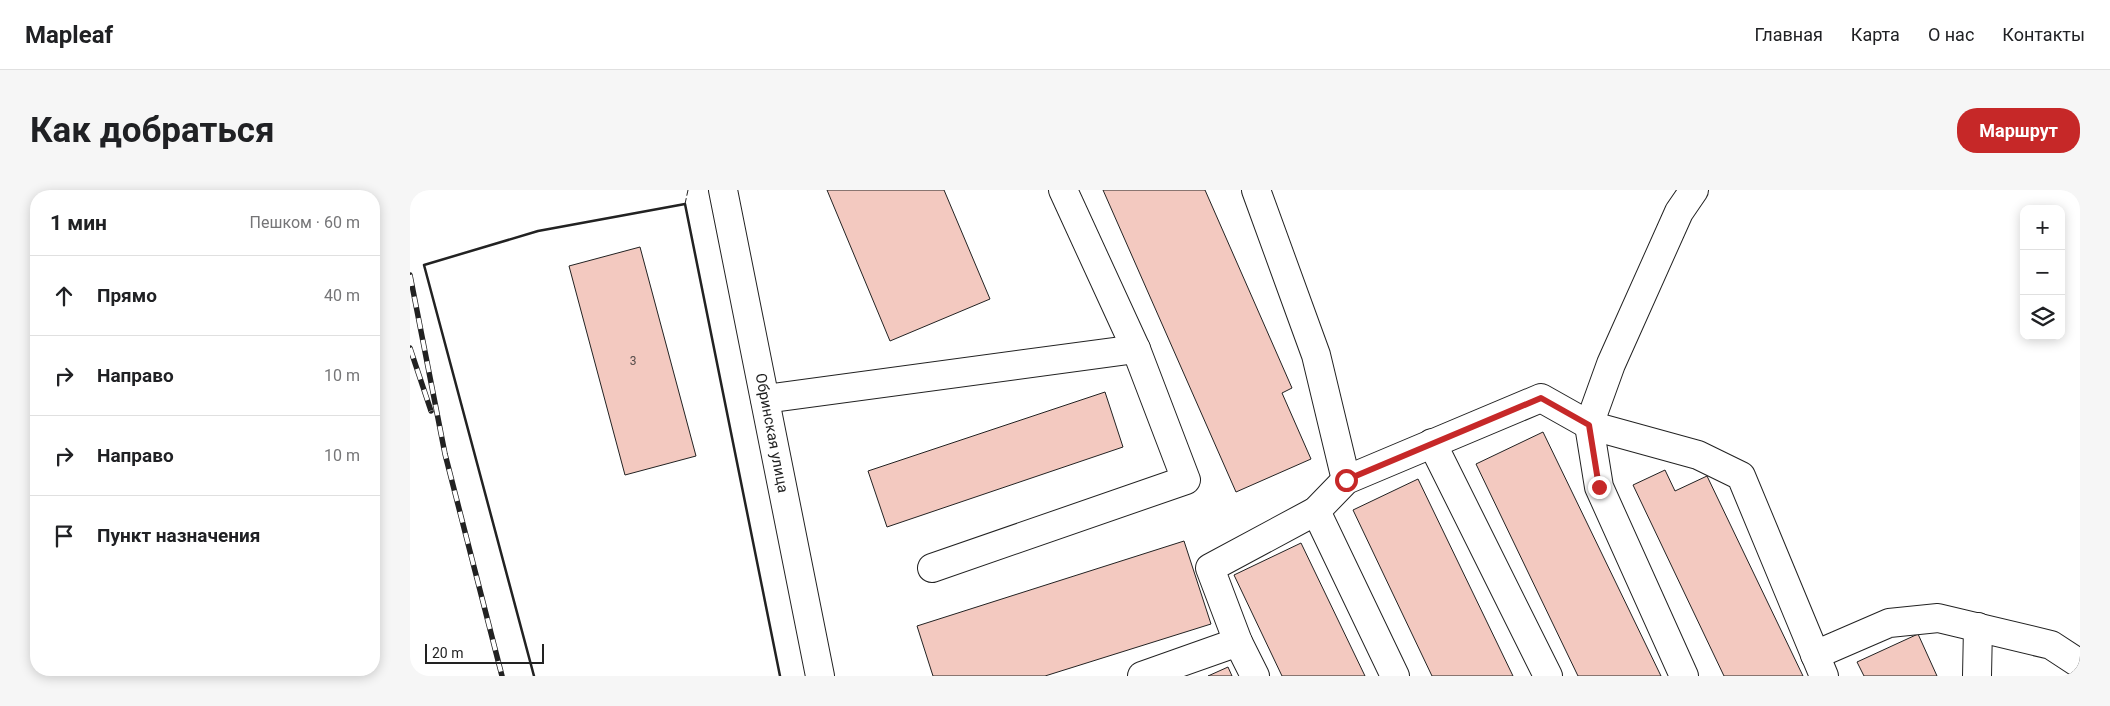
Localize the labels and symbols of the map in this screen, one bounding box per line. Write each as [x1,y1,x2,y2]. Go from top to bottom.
house number: 3 [630,354,636,368]
street label: Обринская улица [752,372,792,494]
route start [1335,469,1358,492]
route end [1588,476,1611,499]
scale bar [425,641,544,664]

